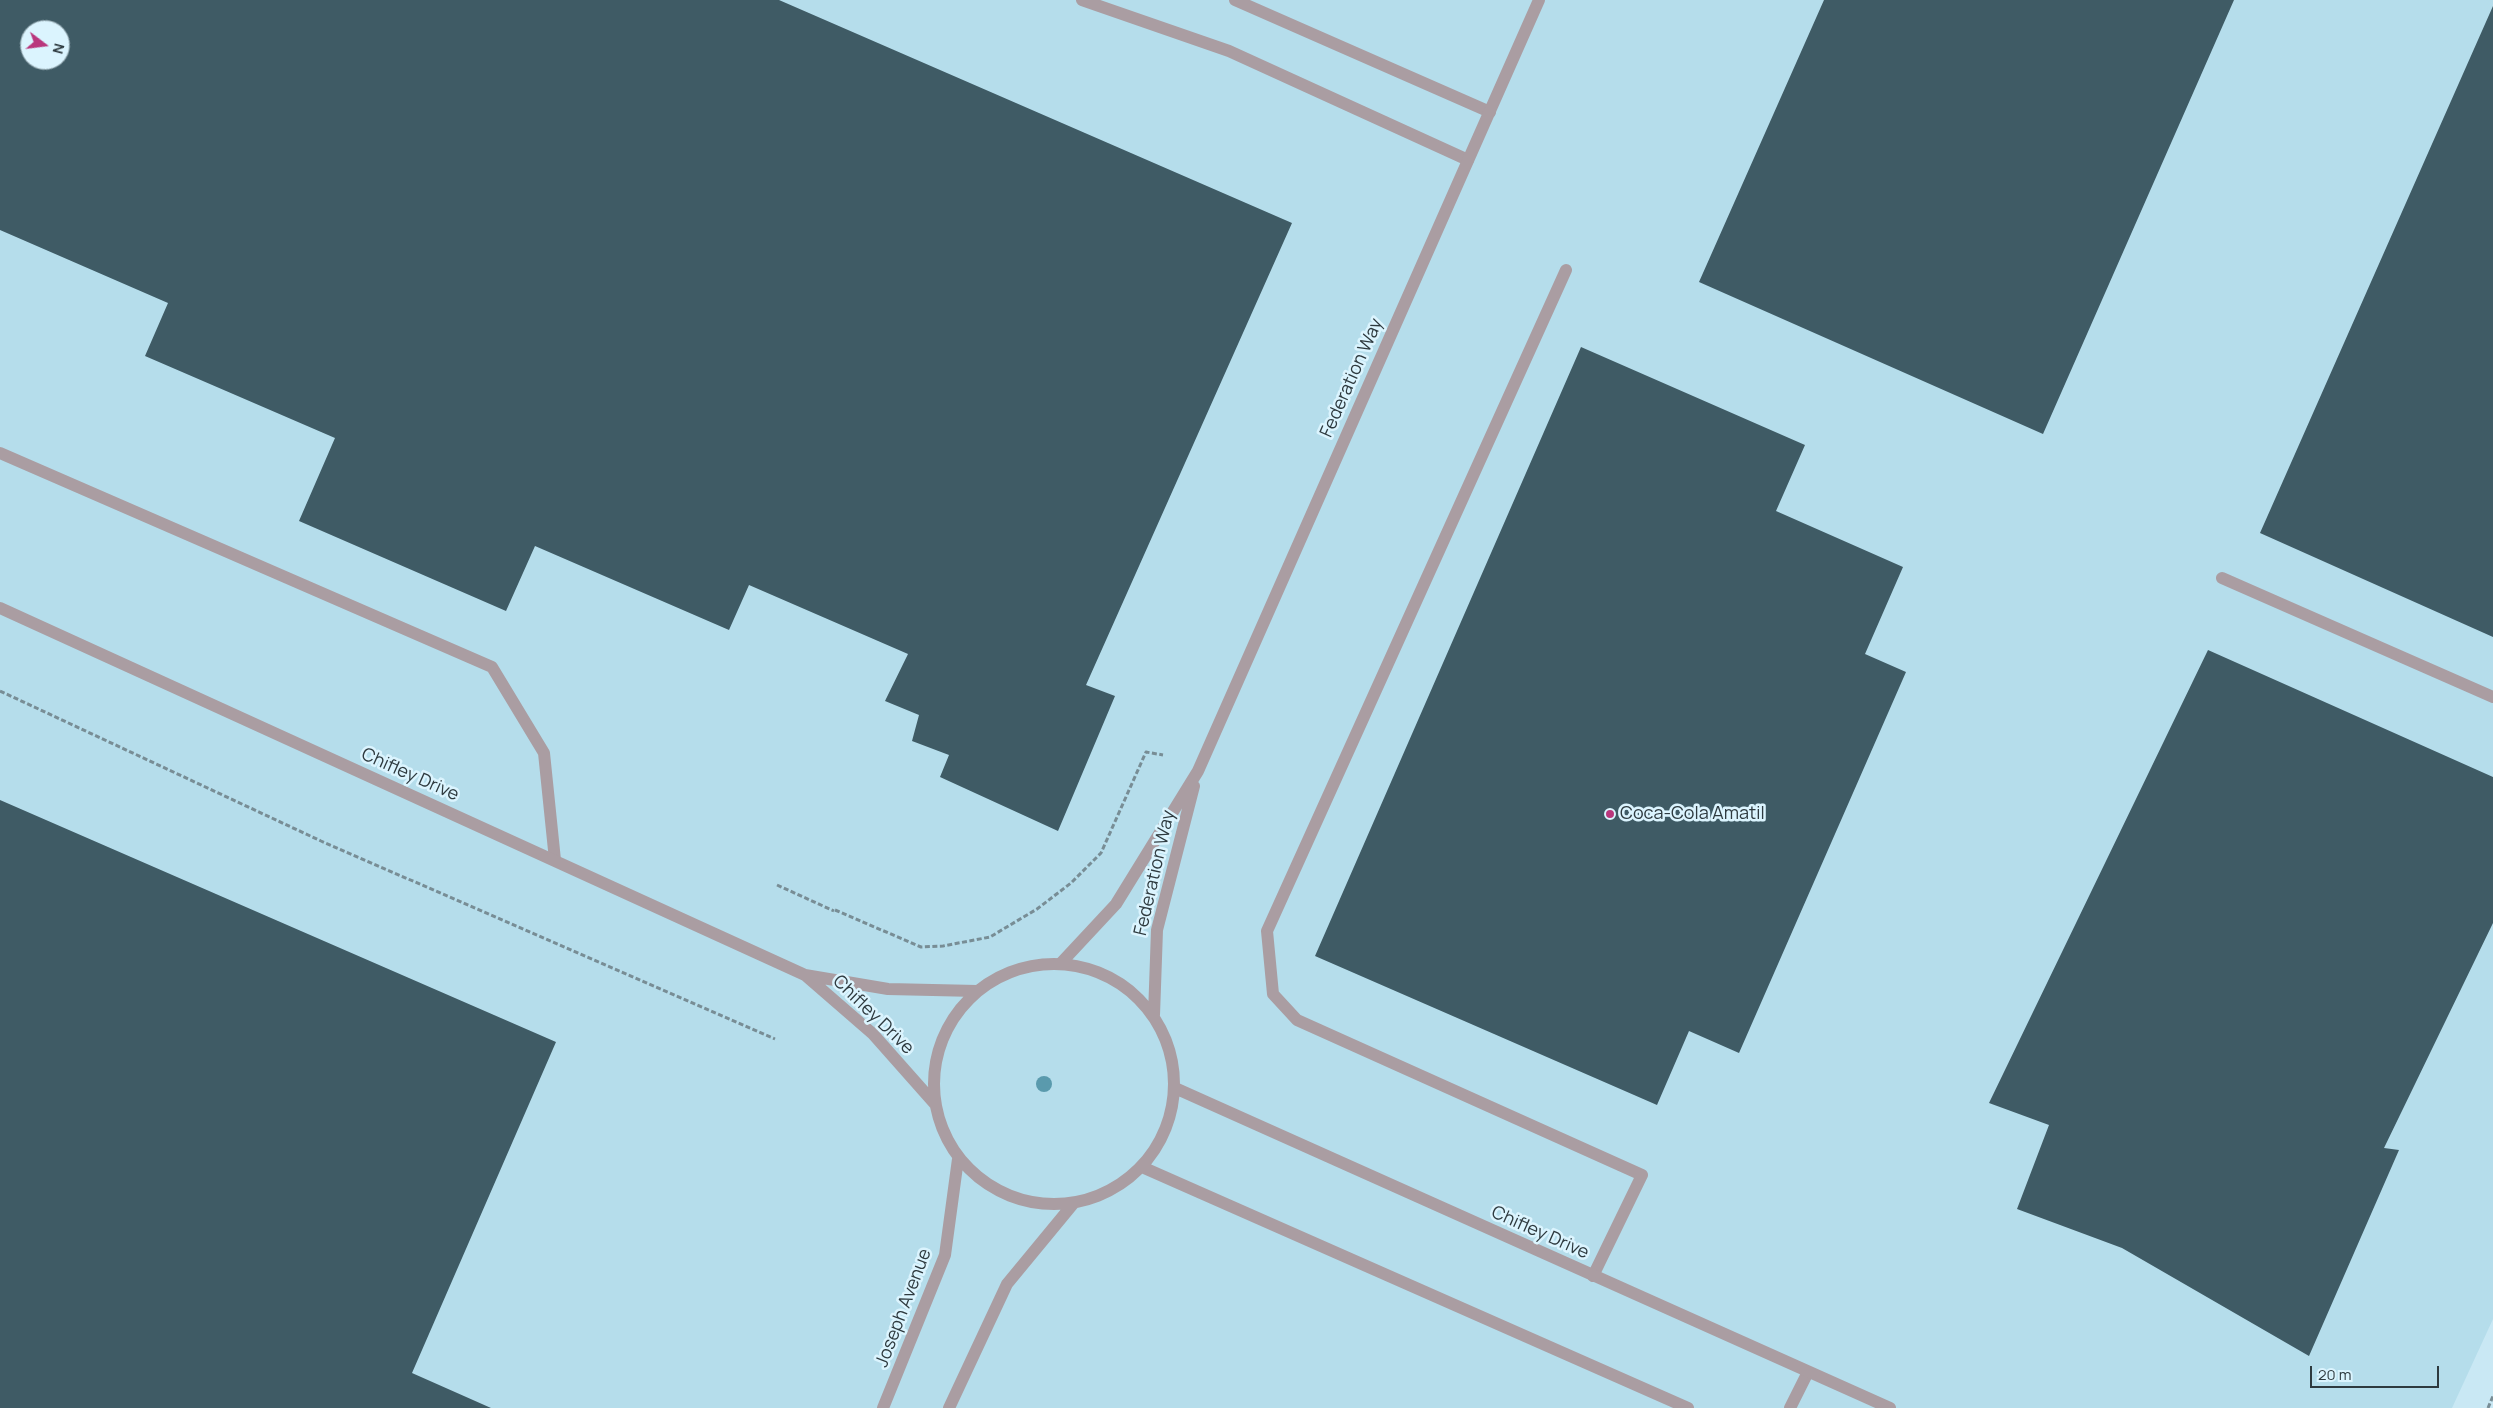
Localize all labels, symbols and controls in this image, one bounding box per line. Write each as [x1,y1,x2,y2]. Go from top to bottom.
north arrow [20,20,70,70]
text: N [49,41,69,56]
street label: Federation Way [1316,315,1388,441]
street label: Chifley Drive [358,744,462,806]
place label: Coca-Cola Amatil [1620,803,1765,825]
street label: Federation Way [1130,808,1180,938]
marker: Coca-Cola Amatil [1604,808,1616,820]
street label: Chifley Drive [828,971,918,1059]
street label: Chifley Drive [1488,1202,1592,1264]
street label: Joseph Avenue [871,1246,937,1370]
scale bar [2313,1356,2442,1388]
text: 20 m [2318,1364,2351,1385]

